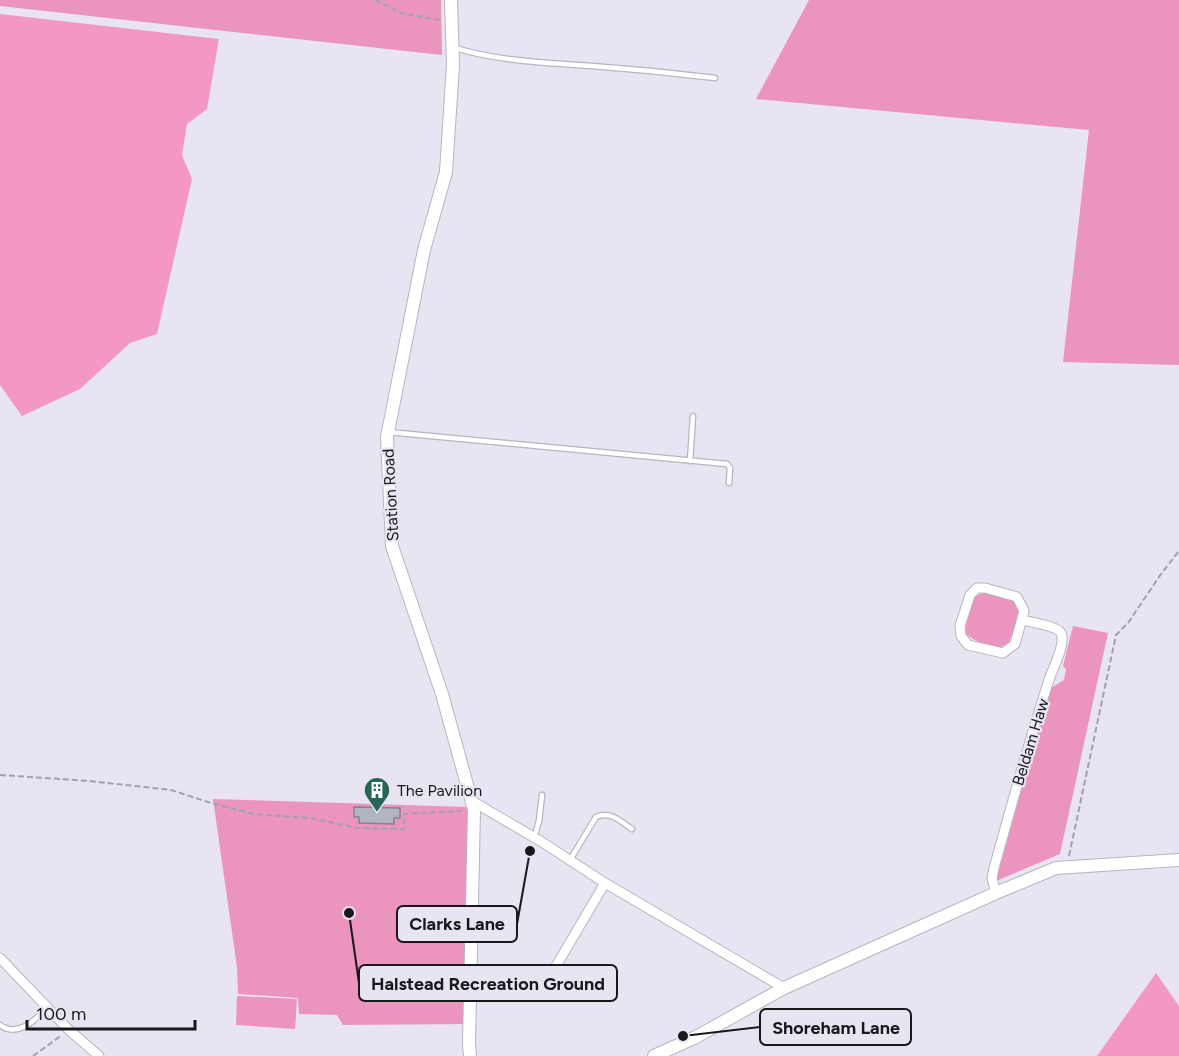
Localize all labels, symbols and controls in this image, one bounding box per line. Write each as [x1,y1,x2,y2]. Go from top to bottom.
street label: Station Road [379,448,402,542]
street label: Beldam Haw [1008,696,1053,788]
building icon: The Pavilion [362,775,392,813]
place label: The Pavilion [397,781,482,800]
callout: Clarks Lane [397,906,517,942]
text: Clarks Lane [409,913,505,935]
callout: Halstead Recreation Ground [359,965,617,1001]
text: Halstead Recreation Ground [371,973,605,995]
scale bar [27,993,195,1031]
text: 100 m [36,1003,86,1025]
callout: Shoreham Lane [760,1009,911,1045]
text: Shoreham Lane [772,1017,900,1039]

